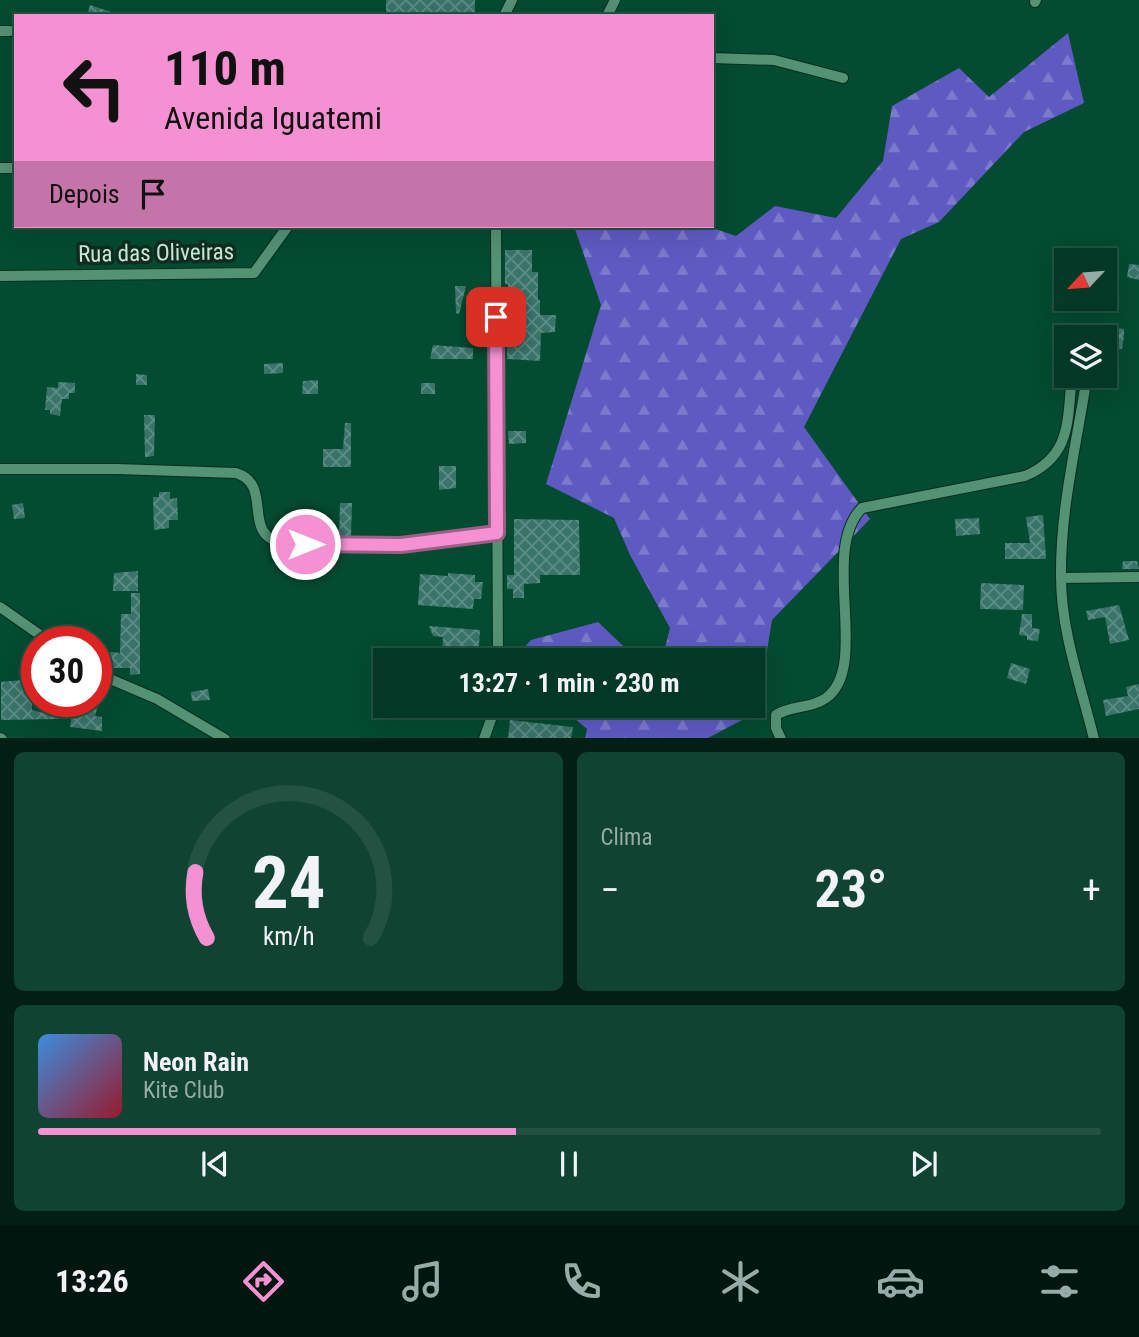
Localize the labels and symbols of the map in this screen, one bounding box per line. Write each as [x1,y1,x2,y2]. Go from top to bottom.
street label: Rua das Oliveiras [78,238,234,268]
north arrow [1054,248,1116,312]
pin [466,287,526,347]
position arrow [268,507,342,581]
speed limit sign: 30 [21,626,112,717]

